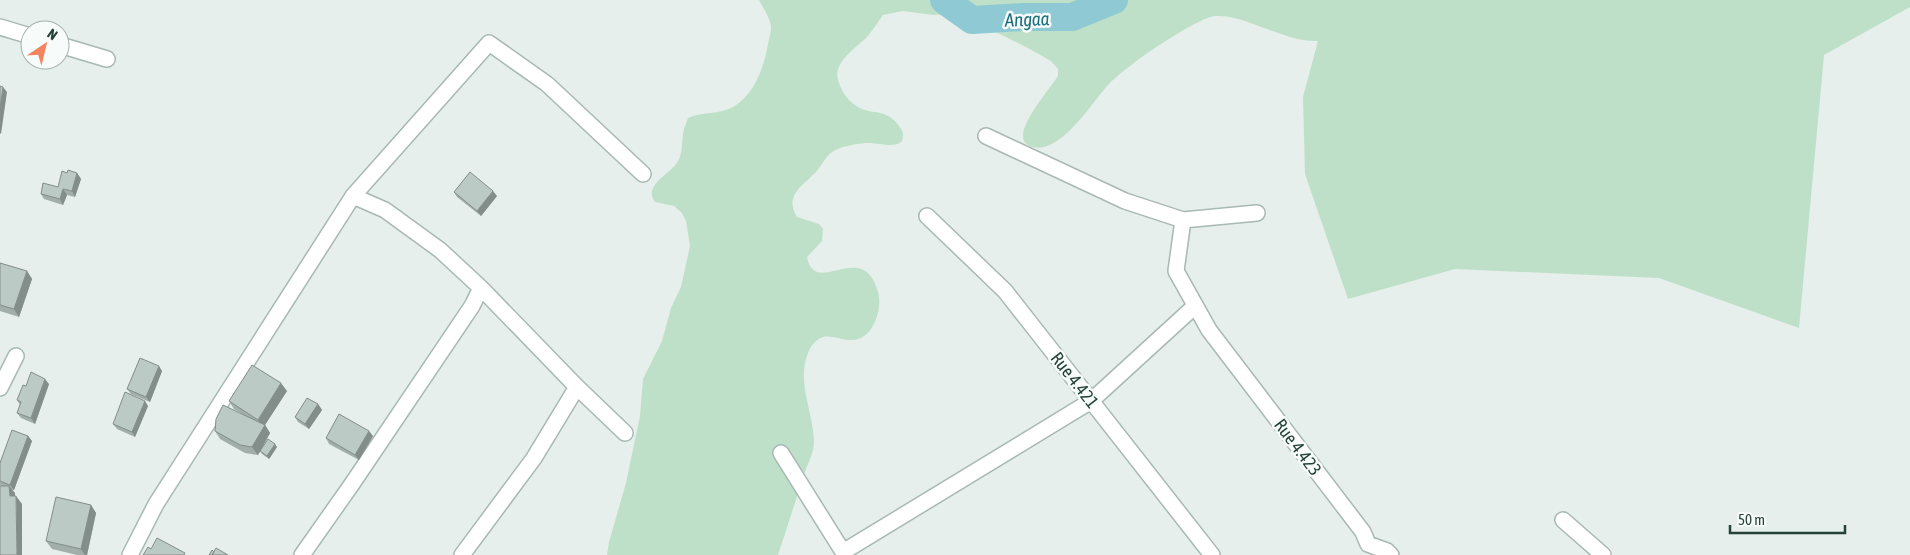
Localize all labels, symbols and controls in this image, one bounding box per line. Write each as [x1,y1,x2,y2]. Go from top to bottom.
water label: Angaa [1003,7,1050,31]
north arrow [20,20,70,70]
text: N [44,25,60,43]
street label: Rue 4.421 [1047,348,1103,412]
street label: Rue 4.423 [1270,415,1326,479]
scale bar [1730,502,1845,534]
text: 50 m [1738,511,1765,528]

